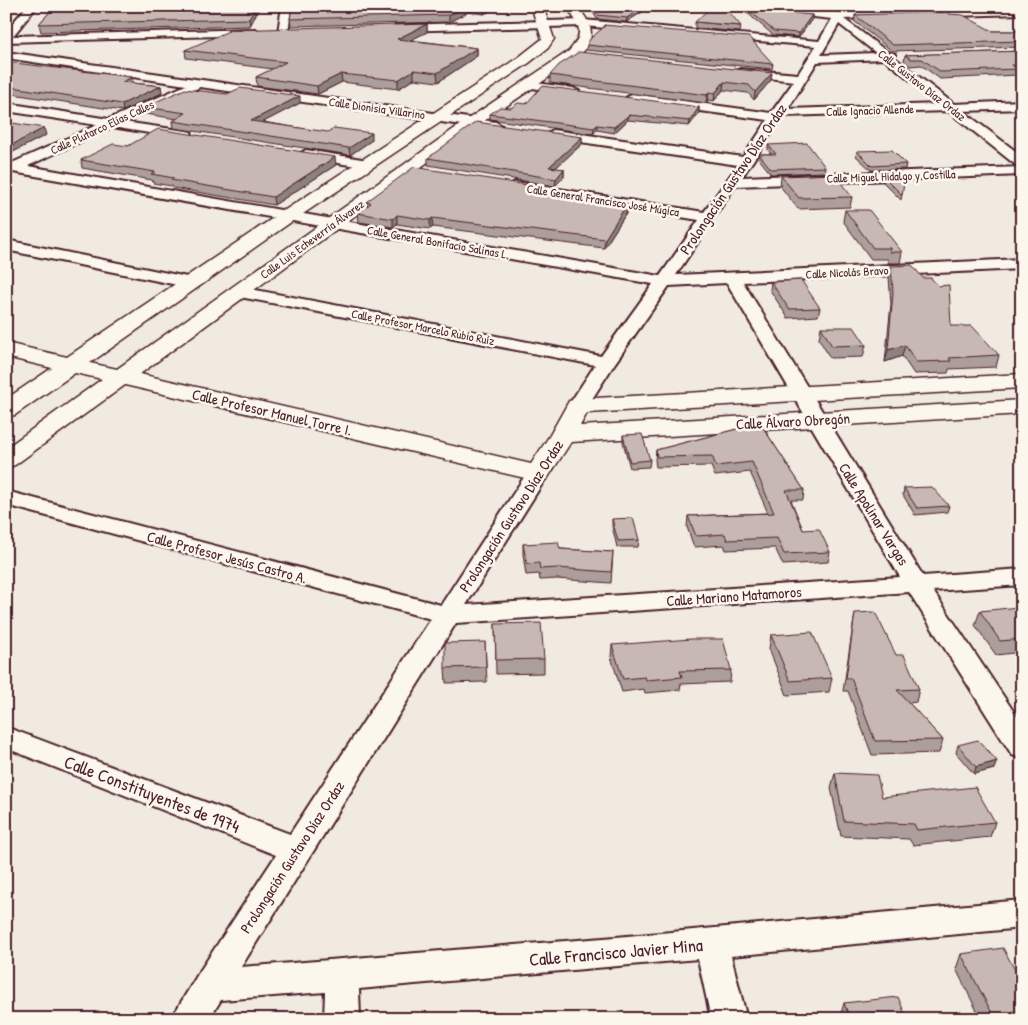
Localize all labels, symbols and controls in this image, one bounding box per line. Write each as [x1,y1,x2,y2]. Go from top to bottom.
street label: Calle Gustavo Díaz Ordaz [875,45,969,125]
street label: Calle Dionisia Villarino [328,93,426,123]
street label: Calle Plutarco Elías Calles [47,95,157,158]
street label: Prolongación Gustavo Díaz Ordaz [675,99,792,259]
street label: Calle Ignacio Allende [826,100,914,120]
street label: Calle Miguel Hidalgo y Costilla [826,165,956,187]
street label: Calle General Francisco José Múgica [526,180,681,221]
street label: Calle Luis Echeverría Álvarez [256,195,368,283]
street label: Calle General Bonifacio Salinas L. [366,221,510,263]
street label: Calle Nicolás Bravo [805,261,889,283]
street label: Calle Profesor Marcelo Rubio Ruíz [350,305,496,349]
street label: Calle Profesor Manuel Torre I. [190,383,354,441]
street label: Calle Álvaro Obregón [735,408,851,434]
street label: Prolongación Gustavo Díaz Ordaz [454,435,569,596]
street label: Calle Apolinar Vargas [834,459,914,570]
street label: Calle Profesor Jesús Castro A. [145,526,309,588]
street label: Calle Mariano Matamoros [666,581,803,611]
street label: Calle Constituyentes de 1974 [61,749,244,839]
street label: Prolongación Gustavo Díaz Ordaz [235,776,350,937]
street label: Calle Francisco Javier Mina [528,932,704,972]

